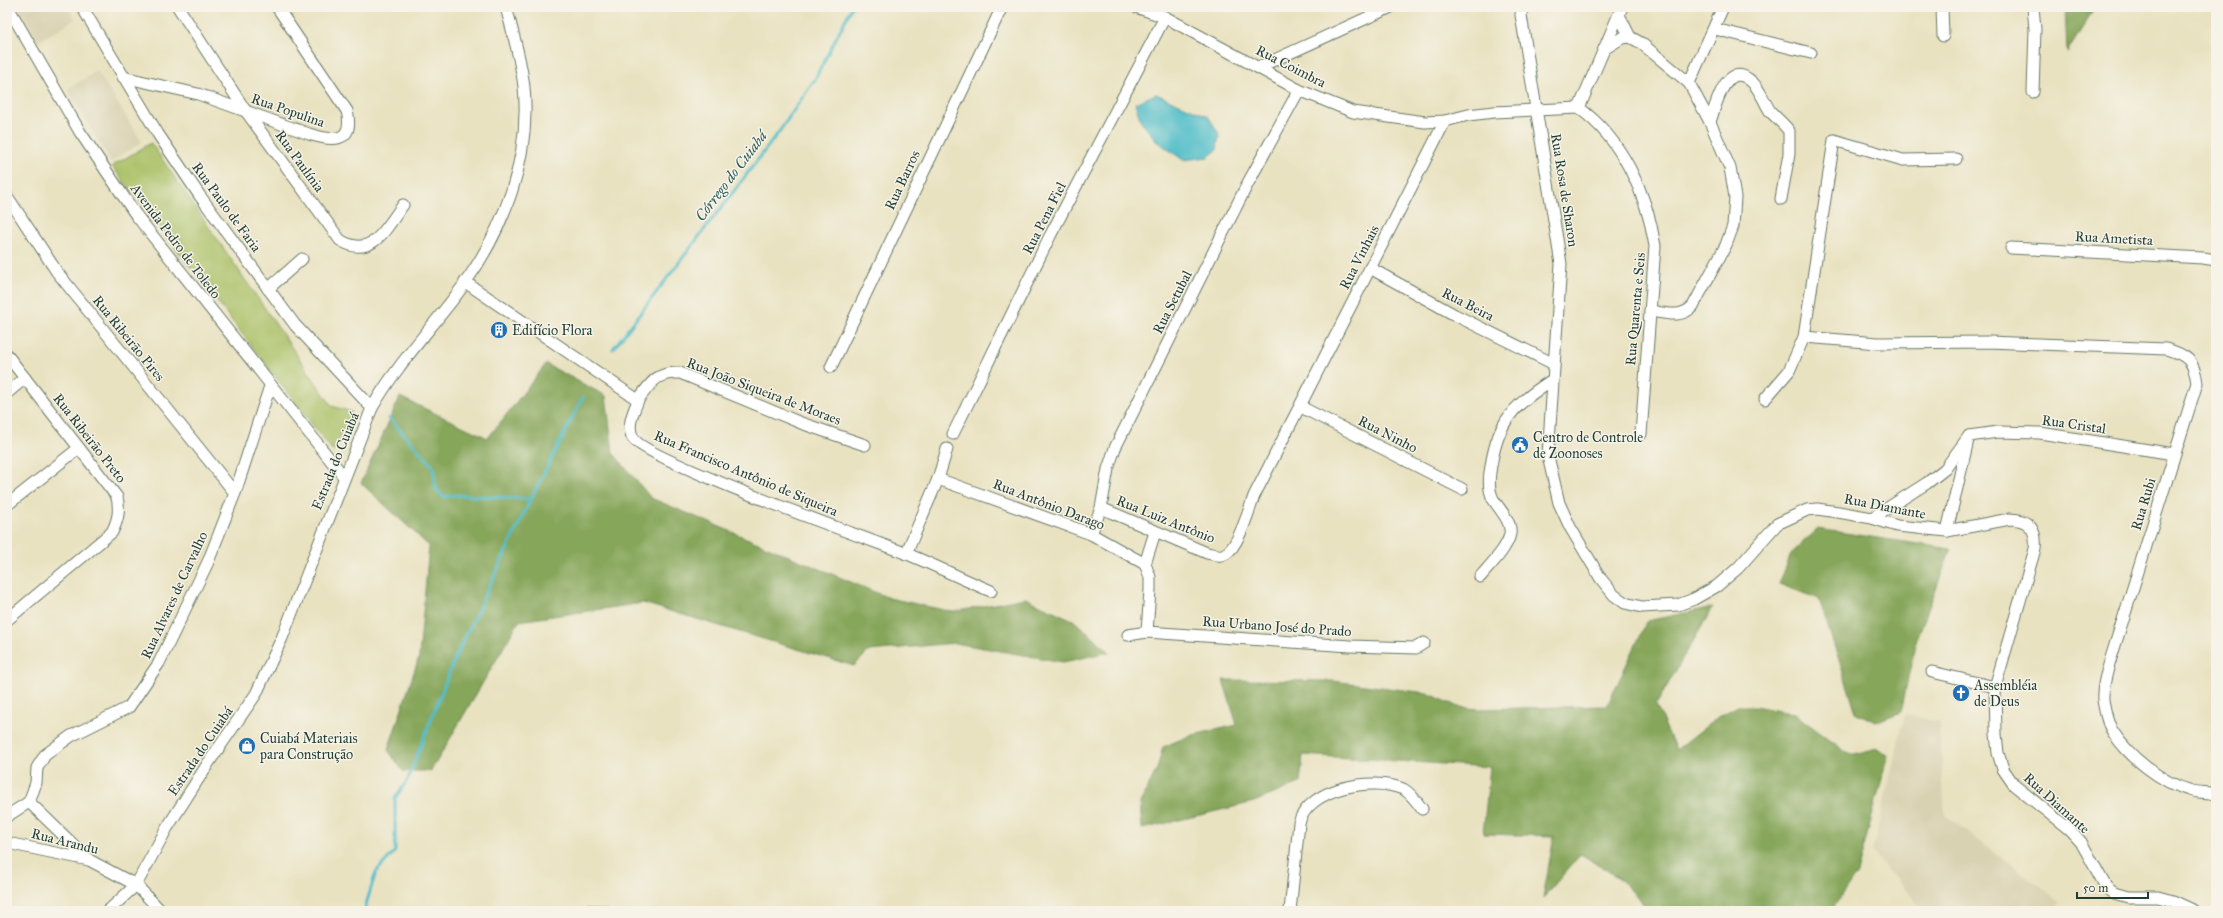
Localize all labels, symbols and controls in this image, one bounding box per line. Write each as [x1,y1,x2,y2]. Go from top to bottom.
street label: Rua Coimbra [1253,42,1329,91]
street label: Rua Populina [249,90,327,131]
water label: Córrego do Cuiabá [691,126,772,225]
street label: Rua Paulínia [271,127,328,196]
street label: Rua Rosa de Sharon [1547,132,1582,248]
street label: Rua Barros [881,148,924,213]
street label: Rua Paulo de Faria [188,159,265,256]
street label: Rua Pena Fiel [1019,179,1070,257]
street label: Avenida Pedro de Toledo [126,180,224,302]
street label: Rua Vinhais [1336,222,1383,292]
street label: Rua Ametista [2075,228,2153,249]
street label: Rua Quarenta e Seis [1622,252,1649,366]
street label: Rua Setubal [1149,267,1196,337]
street label: Rua Beira [1439,284,1497,325]
street label: Rua Ribeirão Pires [89,292,168,385]
building icon: Edifício Flora [489,320,509,340]
place label: Edifício Flora [512,322,593,339]
street label: Rua João Siqueira de Moraes [684,354,843,430]
street label: Rua Ribeirão Preto [49,390,130,486]
street label: Estrada do Cuiabá [308,410,363,513]
street label: Rua Ninho [1355,412,1420,457]
street label: Rua Cristal [2041,412,2107,437]
street label: Rua Francisco Antônio de Siqueira [651,427,840,521]
place label: Centro de Controle de Zoonoses [1533,429,1643,462]
public building icon: Centro de Controle de Zoonoses [1510,435,1530,455]
street label: Rua Antônio Darago [990,475,1107,534]
street label: Rua Rubi [2127,476,2160,532]
street label: Rua Diamante [1843,490,1927,523]
street label: Rua Luiz Antônio [1114,492,1218,547]
street label: Rua Alvares de Carvalho [137,529,212,662]
street label: Rua Urbano José do Prado [1202,613,1352,641]
place label: Assembléia de Deus [1973,677,2037,710]
church icon: Assembléia de Deus [1951,683,1971,703]
street label: Estrada do Cuiabá [164,703,237,799]
place label: Cuiabá Materiais para Construção [259,730,358,763]
shop icon: Cuiabá Materiais para Construção [237,736,257,756]
street label: Rua Diamante [2020,769,2093,838]
street label: Rua Arandu [29,825,101,858]
scale bar [2077,874,2148,900]
text: 50 m [2083,881,2108,895]

